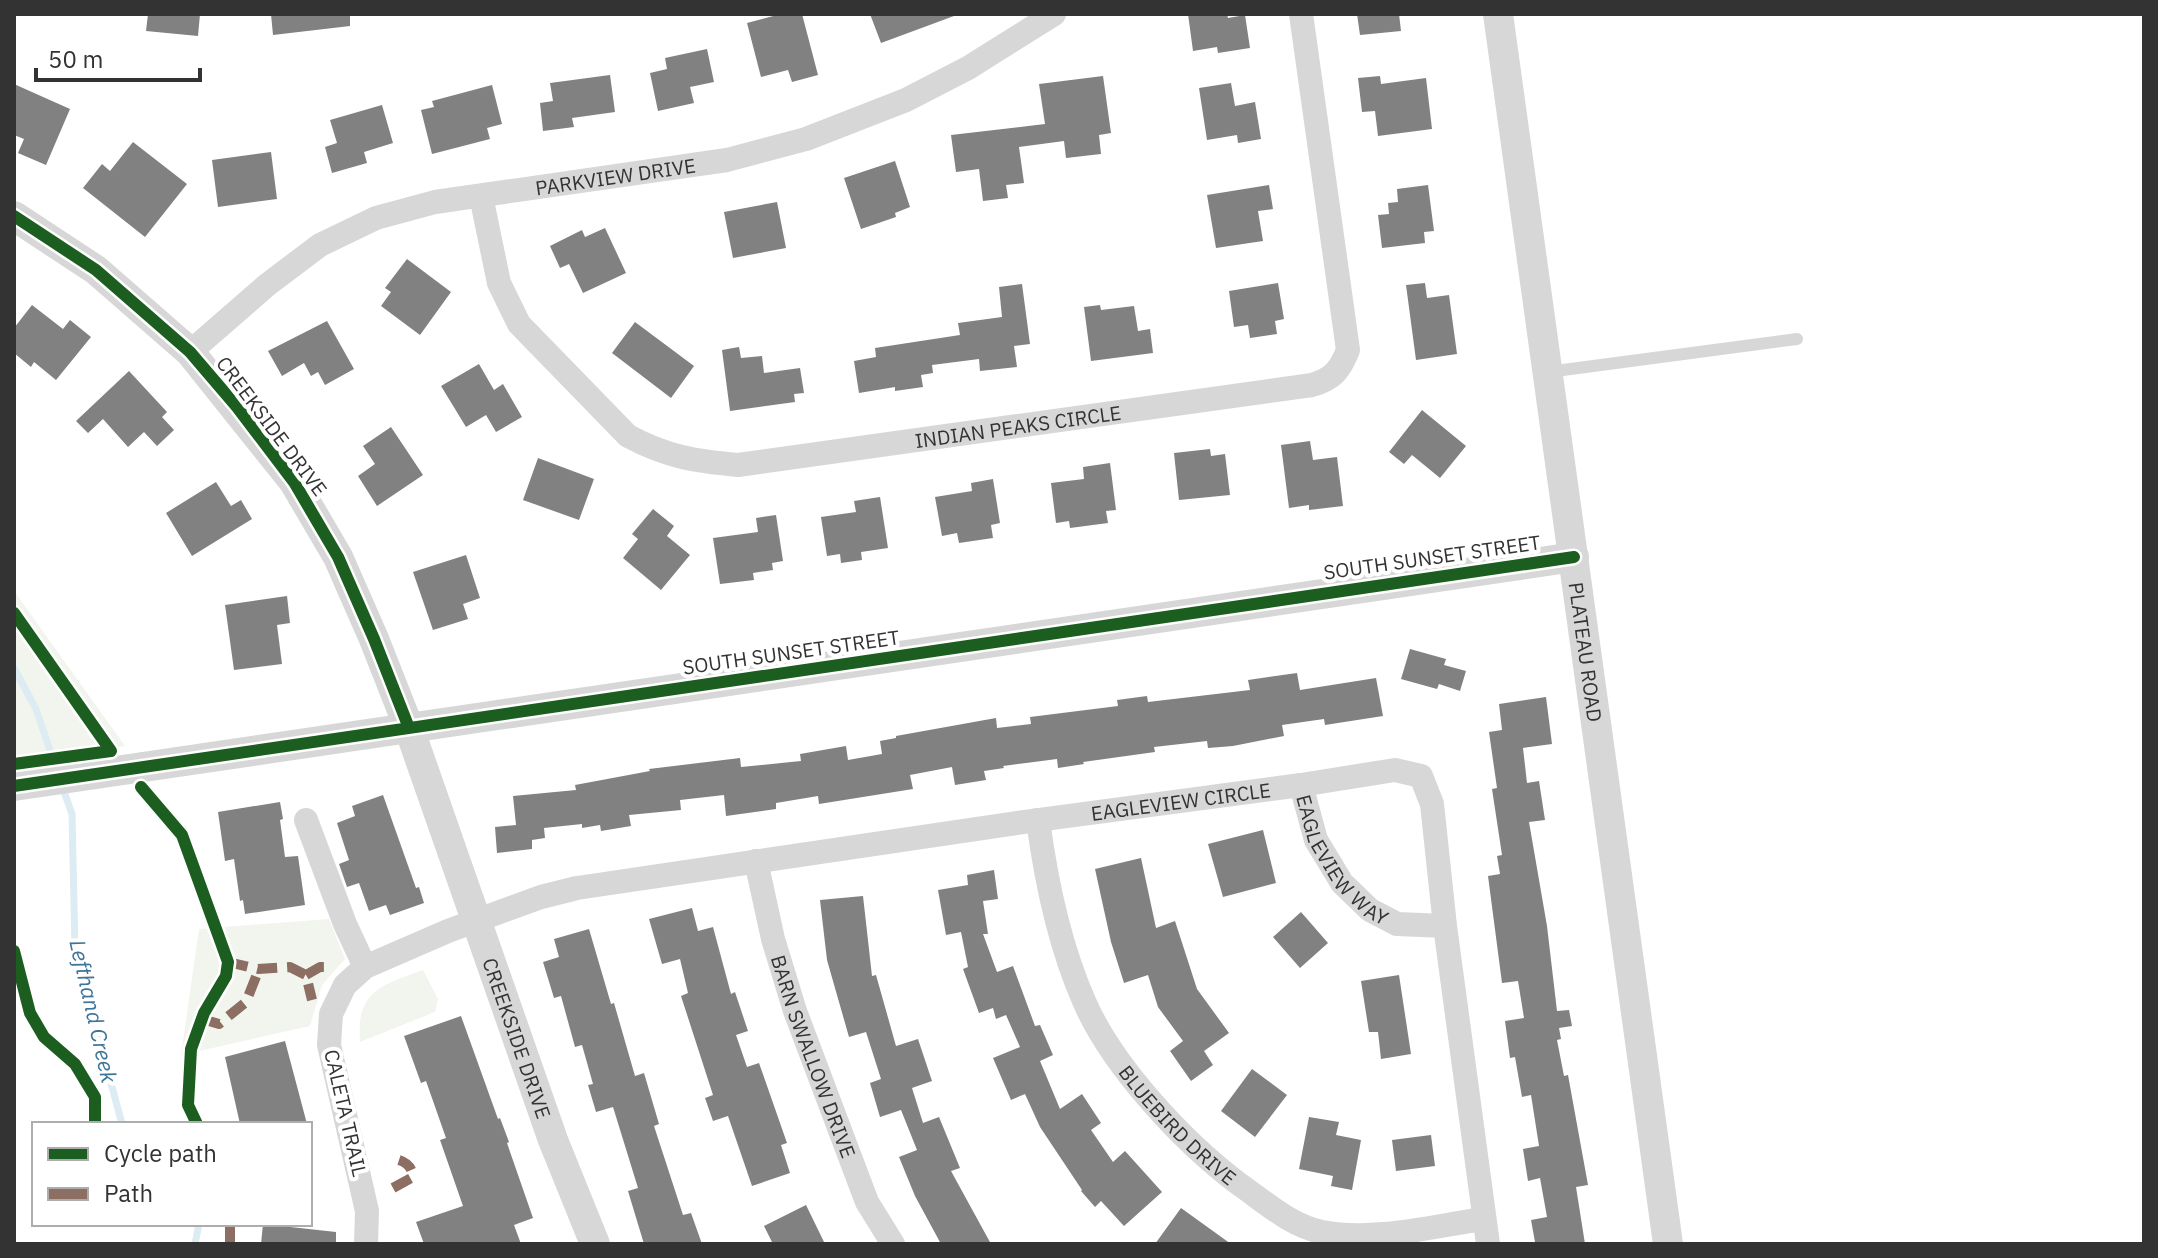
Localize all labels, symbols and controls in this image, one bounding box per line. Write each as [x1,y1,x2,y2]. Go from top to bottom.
scale bar [36,32,200,82]
text: 50 m [48,43,103,75]
street label: PARKVIEW DRIVE [533,151,697,201]
street label: CREEKSIDE DRIVE [210,351,334,501]
street label: INDIAN PEAKS CIRCLE [913,398,1123,454]
street label: SOUTH SUNSET STREET [1322,528,1542,586]
street label: PLATEAU ROAD [1563,580,1609,724]
street label: SOUTH SUNSET STREET [681,623,901,681]
street label: EAGLEVIEW CIRCLE [1089,776,1272,826]
street label: EAGLEVIEW WAY [1291,791,1394,931]
water label: Lefthand Creek [63,937,125,1086]
street label: BARN SWALLOW DRIVE [765,952,863,1162]
street label: CREEKSIDE DRIVE [477,954,558,1122]
street label: CALETA TRAIL [318,1047,374,1179]
street label: BLUEBIRD DRIVE [1113,1059,1242,1191]
legend [32,1122,312,1226]
text: Cycle path [104,1137,217,1169]
text: Path [104,1177,153,1209]

